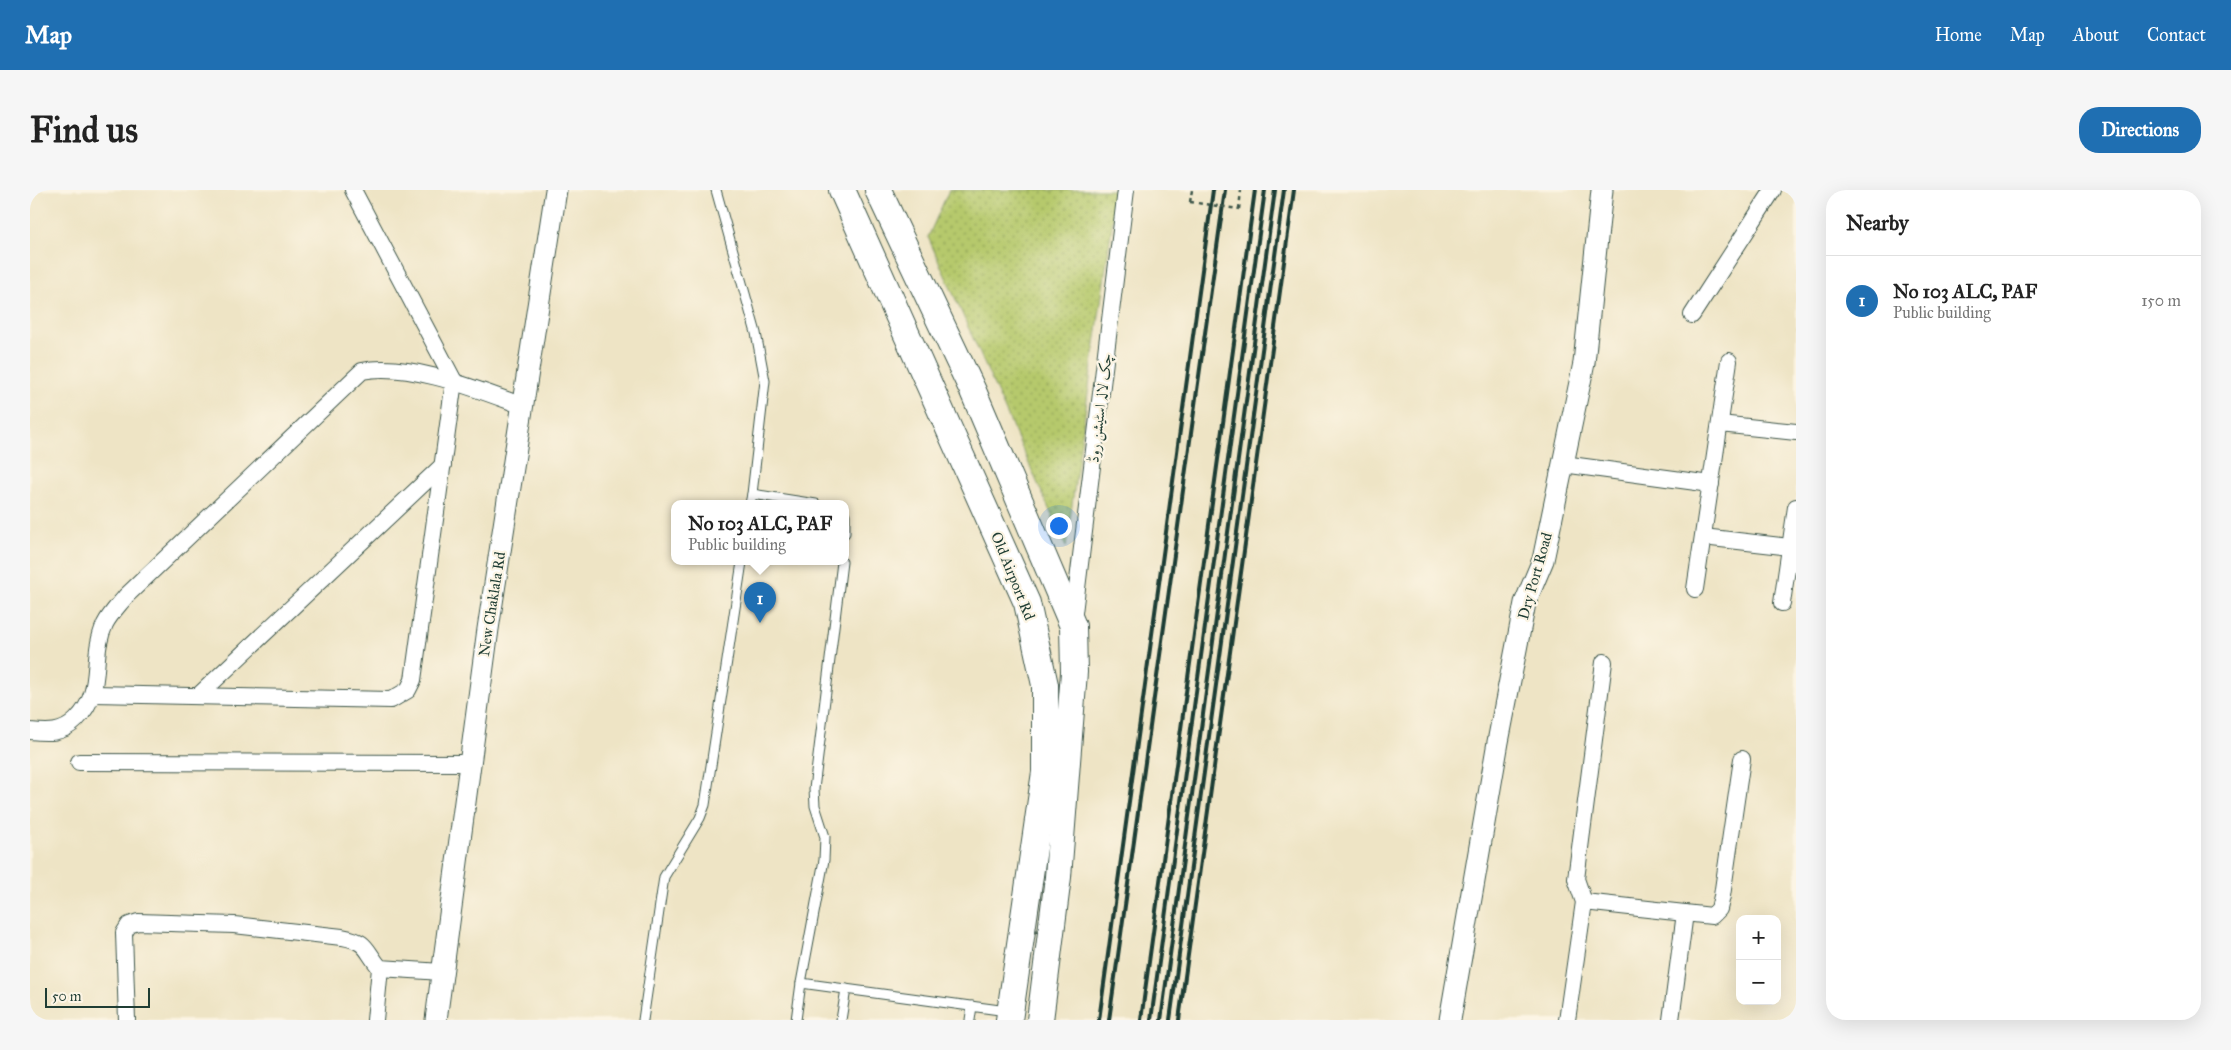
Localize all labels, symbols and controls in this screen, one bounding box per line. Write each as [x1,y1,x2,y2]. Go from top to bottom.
text: Map [25,20,72,50]
text: Home [1935,24,1982,46]
text: Map [2010,24,2045,46]
text: About [2073,24,2119,46]
text: Contact [2147,24,2206,46]
button: Directions [2079,107,2201,153]
text: Find us [30,109,138,152]
text: Nearby [1846,210,1909,236]
text: No 103 ALC, PAF [1893,280,2037,303]
text: 1 [1859,291,1865,310]
text: 150 m [2141,291,2181,310]
text: Public building [1893,303,1991,322]
street label: چک لالہ اسٹیشن روڈ [1084,352,1117,464]
popup [671,500,849,565]
text: No 103 ALC, PAF [688,512,832,535]
your location [1046,513,1072,539]
street label: Old Airport Rd [987,529,1039,623]
street label: Dry Port Road [1514,530,1556,622]
text: Public building [688,535,786,554]
street label: New Chaklala Rd [475,550,509,658]
pin: 1 [744,582,776,623]
map controls [1736,915,1781,1005]
button: + [1736,915,1781,960]
button: − [1736,960,1781,1005]
scale bar [45,985,150,1008]
text: 50 m [52,988,81,1005]

